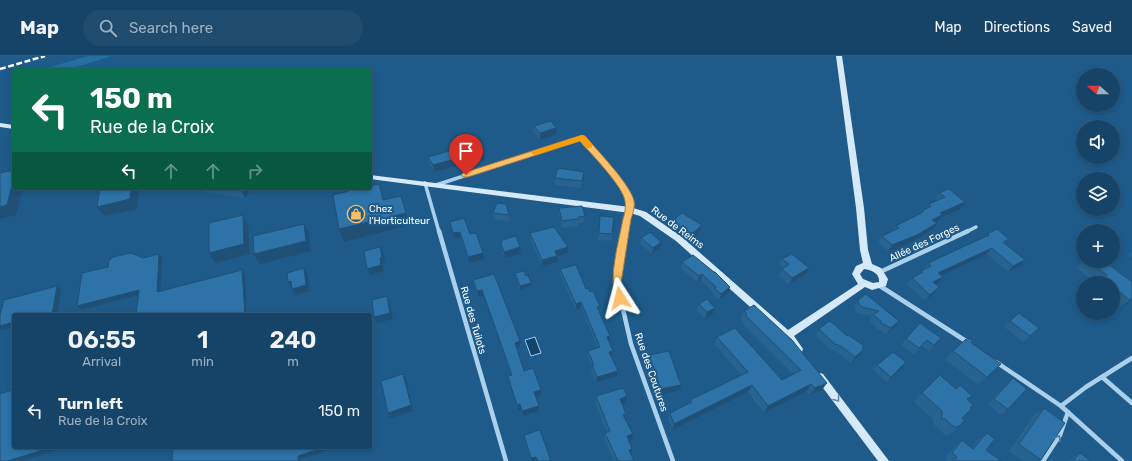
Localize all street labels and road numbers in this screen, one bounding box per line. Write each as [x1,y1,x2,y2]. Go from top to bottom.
street label: Rue de Reims [649,204,706,252]
street label: Allée des Forges [887,221,961,264]
street label: Rue des Tuilots [458,285,488,356]
street label: Rue des Coutures [632,331,670,413]

